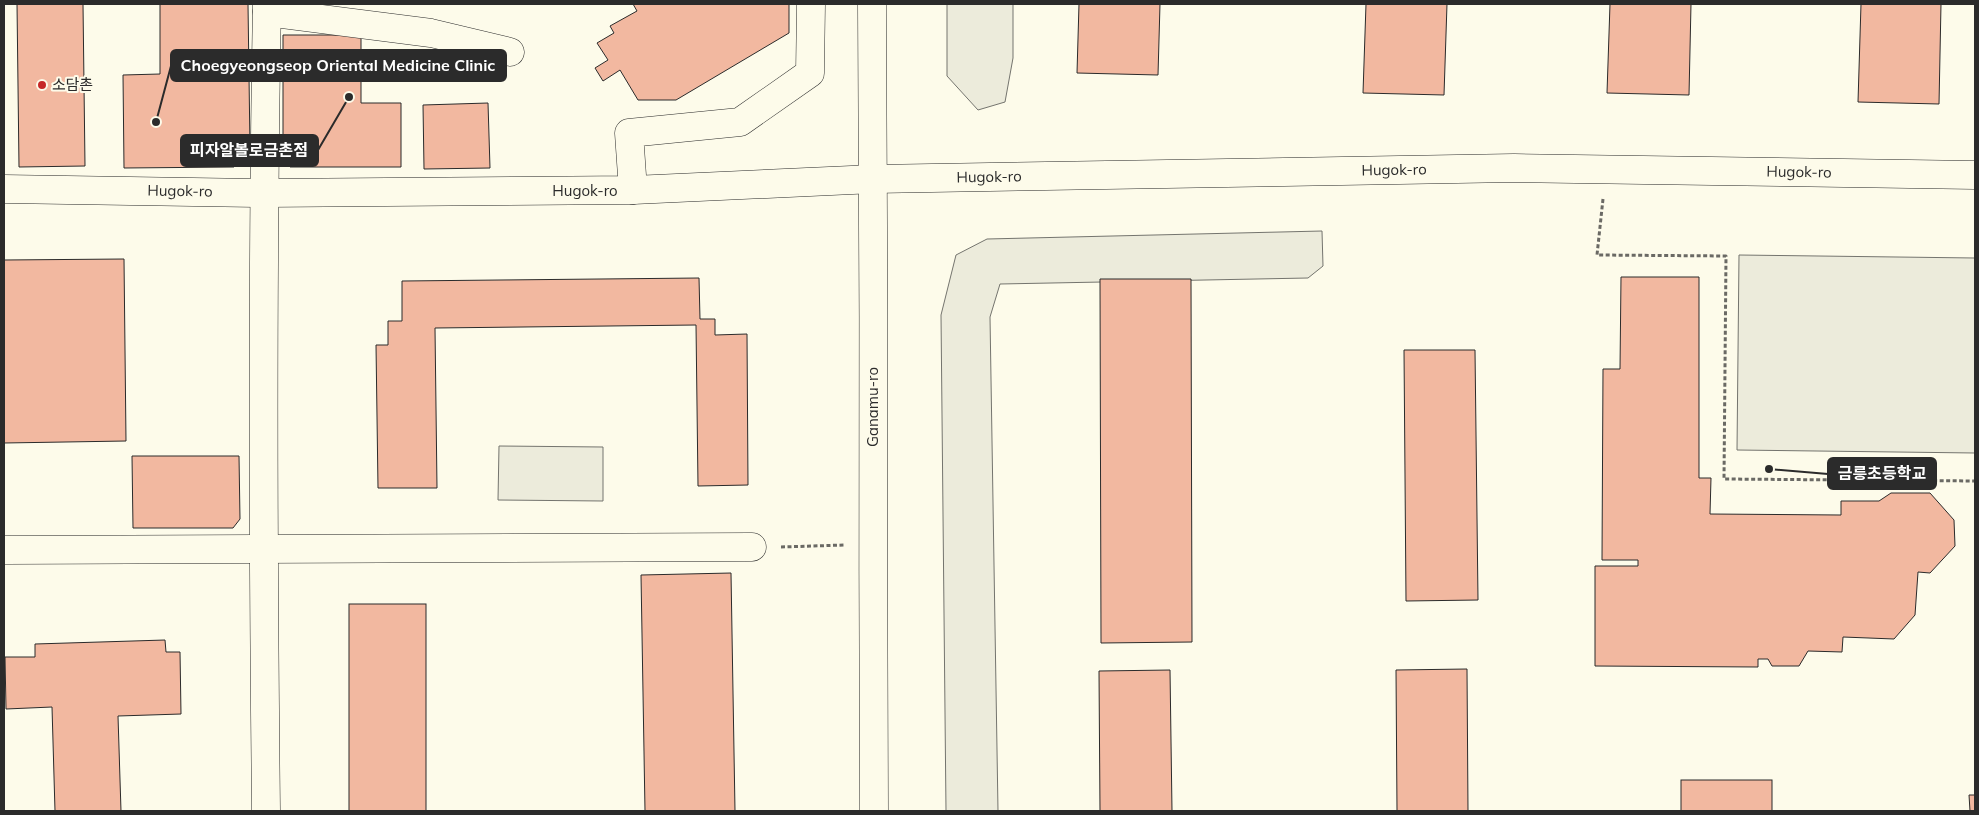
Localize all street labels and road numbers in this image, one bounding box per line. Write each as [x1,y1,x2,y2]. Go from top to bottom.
street label: Hugok-ro [1361,159,1427,180]
street label: Hugok-ro [1766,161,1832,182]
street label: Hugok-ro [956,166,1022,187]
street label: Hugok-ro [147,180,213,201]
street label: Hugok-ro [552,181,618,200]
street label: Ganamu-ro [863,367,882,447]

